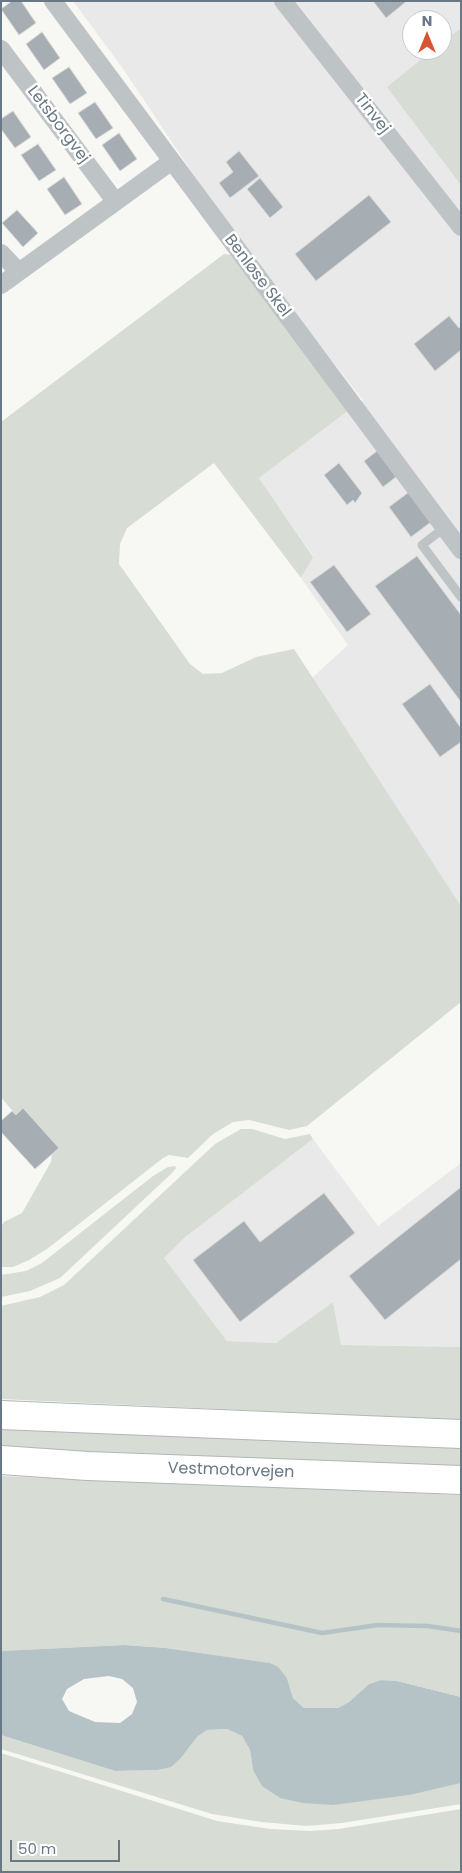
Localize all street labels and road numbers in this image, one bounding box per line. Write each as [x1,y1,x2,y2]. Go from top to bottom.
street label: Letsborgvej [23,83,93,167]
street label: Tinvej [350,90,394,138]
street label: Benløse Skel [220,231,294,321]
street label: Vestmotorvejen [167,1459,295,1483]

